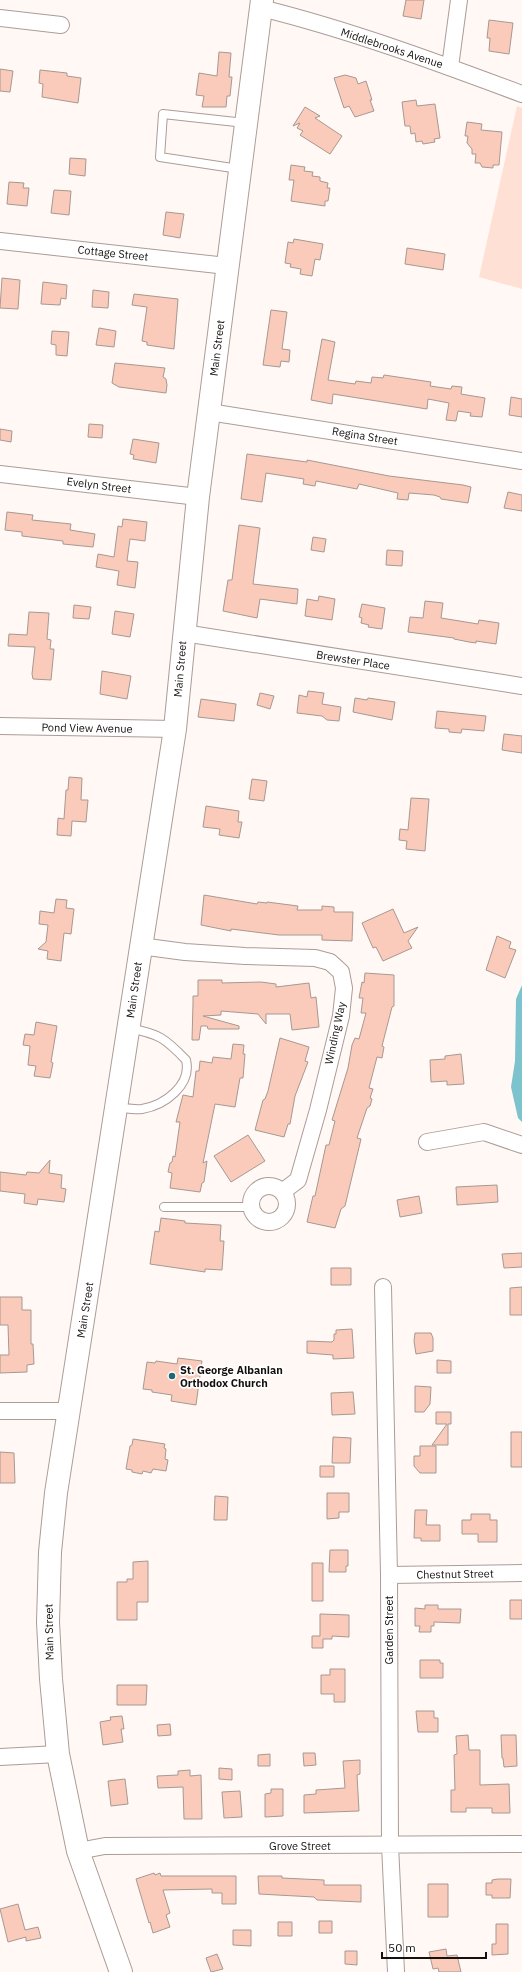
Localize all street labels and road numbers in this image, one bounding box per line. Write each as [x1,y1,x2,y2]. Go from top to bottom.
street label: Middlebrooks Avenue [339,25,445,71]
street label: Cottage Street [77,242,149,264]
street label: Main Street [207,319,227,377]
street label: Regina Street [331,424,399,448]
street label: Evelyn Street [66,474,132,496]
street label: Main Street [171,640,189,698]
street label: Brewster Place [315,647,391,673]
street label: Pond View Avenue [41,720,133,736]
street label: Main Street [123,961,145,1019]
street label: Winding Way [322,1000,349,1066]
street label: Main Street [74,1281,96,1339]
street label: Chestnut Street [416,1566,494,1582]
street label: Garden Street [382,1595,396,1664]
street label: Main Street [42,1603,56,1660]
street label: Grove Street [269,1839,331,1853]

